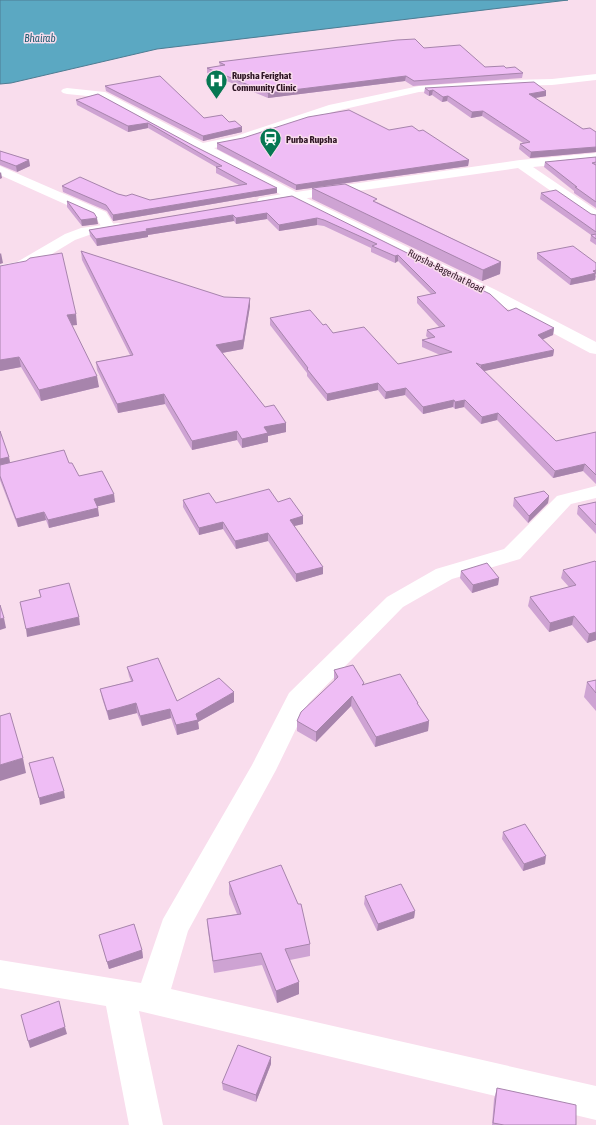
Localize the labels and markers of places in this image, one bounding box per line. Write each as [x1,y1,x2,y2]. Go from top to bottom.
hospital icon: Rupsha Ferighat Community Clinic [203,68,229,101]
place label: Rupsha Ferighat Community Clinic [232,70,297,93]
station icon: Purba Rupsha [257,126,283,159]
place label: Purba Rupsha [286,134,337,145]

